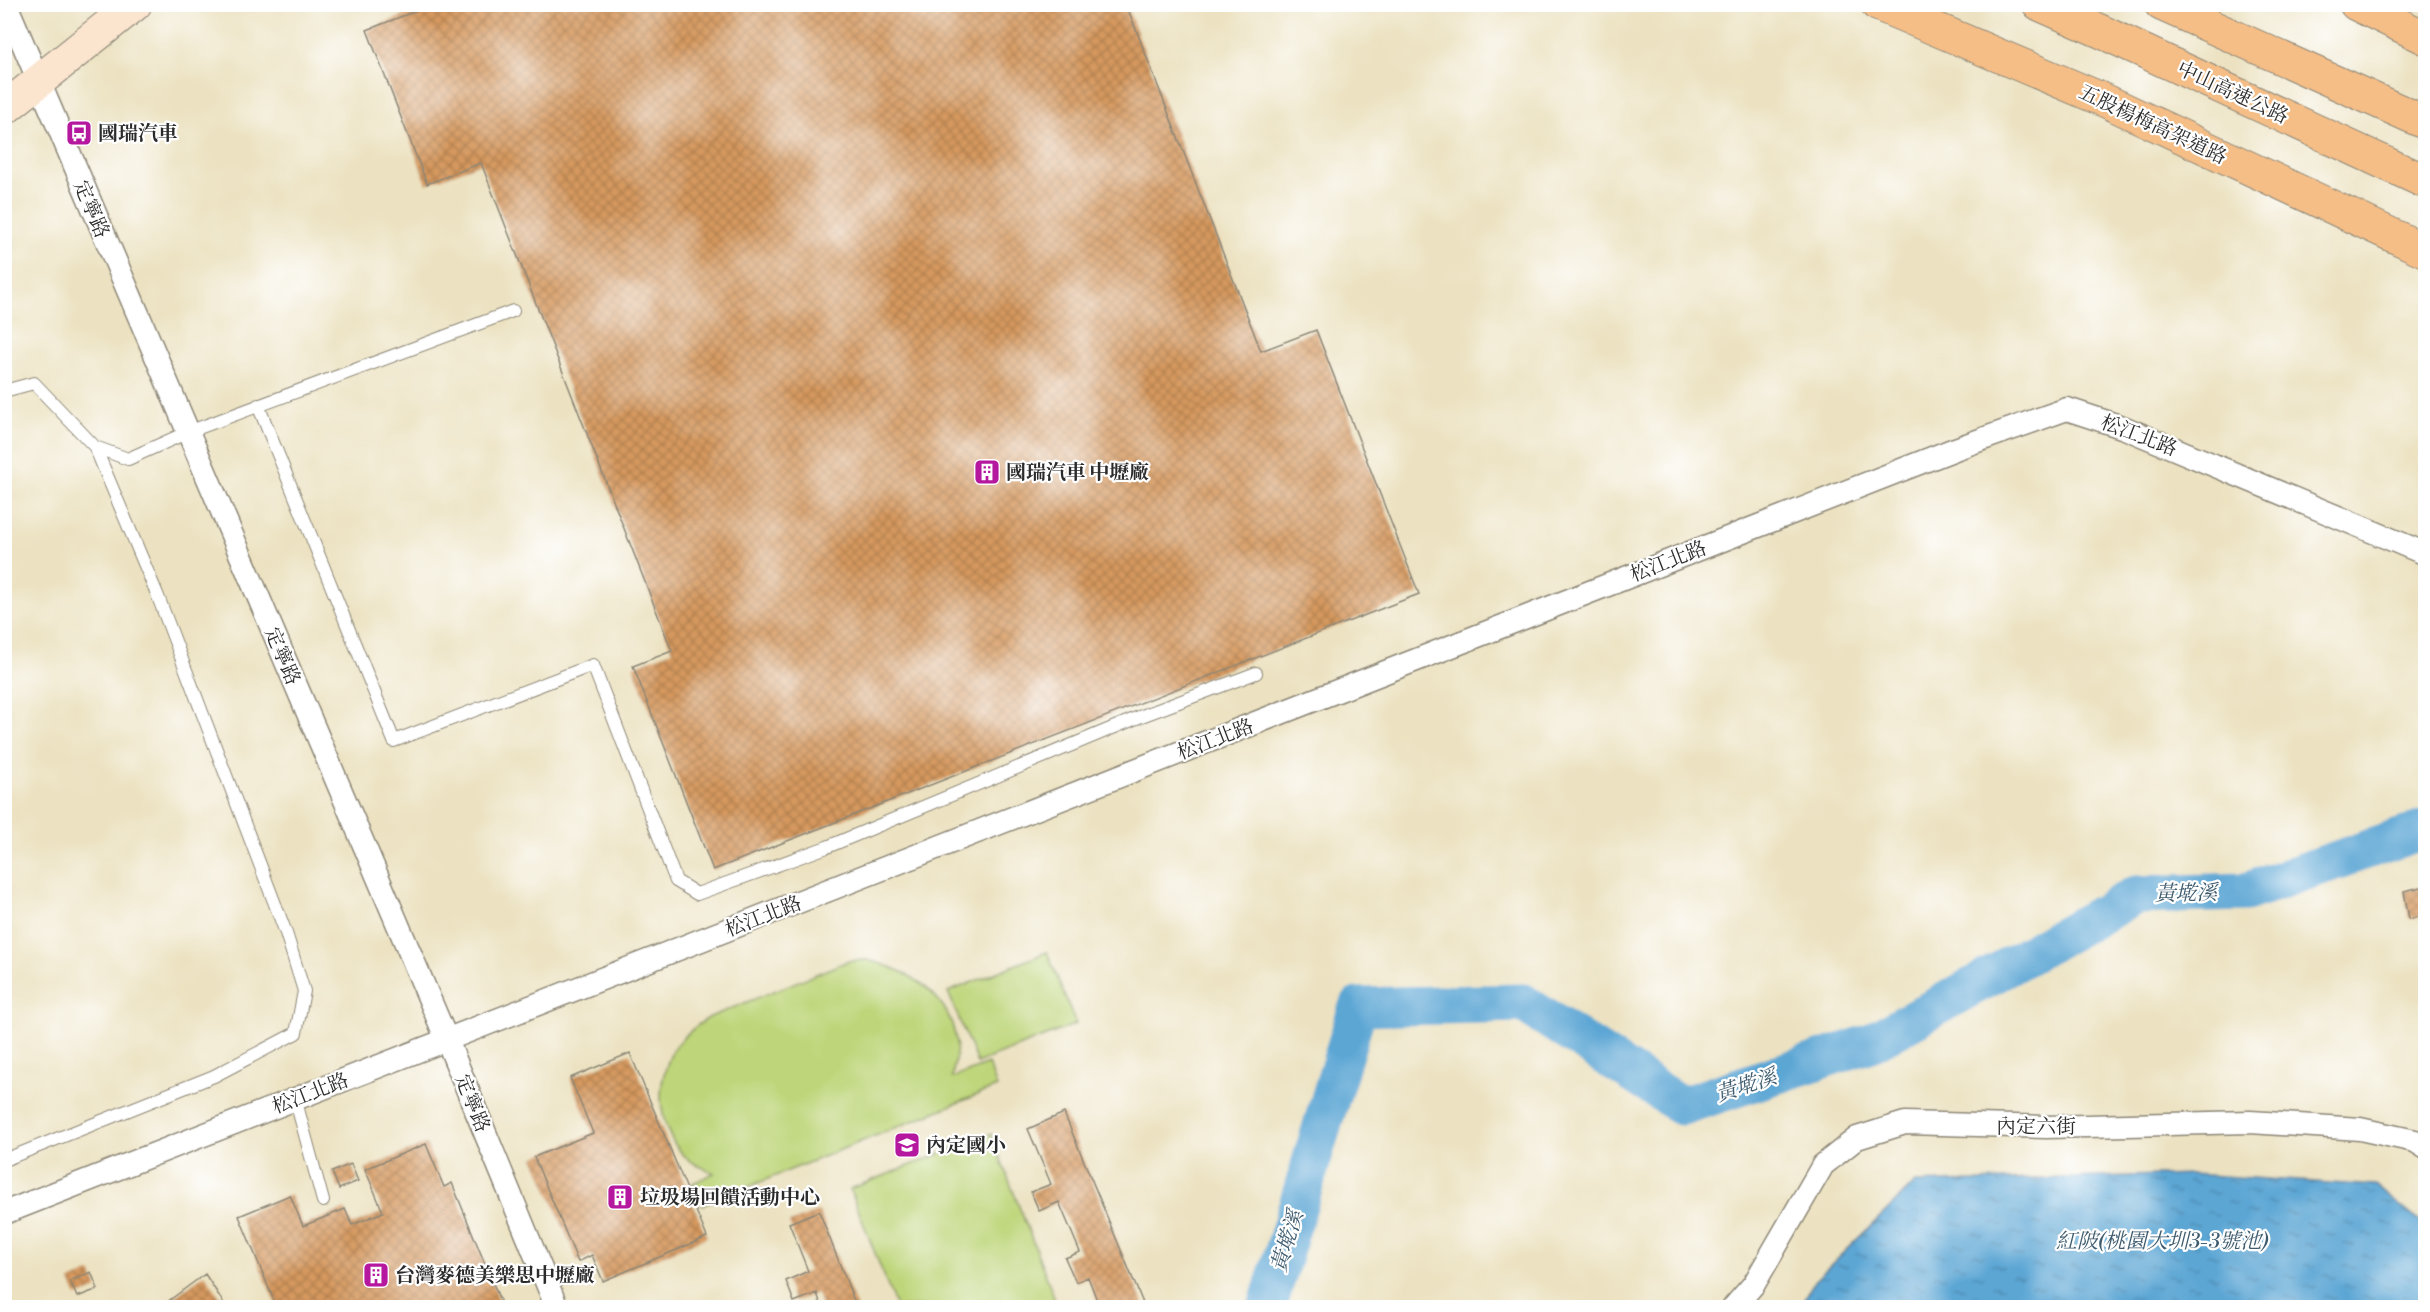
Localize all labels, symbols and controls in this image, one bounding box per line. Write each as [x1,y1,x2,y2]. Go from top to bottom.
street label: 中山高速公路 [2173,57,2292,130]
street label: 五股楊梅高架道路 [2075,80,2230,170]
bus stop icon: 國瑞汽車 [64,118,94,148]
place label: 國瑞汽車 [98,122,178,147]
street label: 定寧路 [67,177,114,242]
street label: 松江北路 [2097,410,2180,462]
building icon: 國瑞汽車 中壢廠 [972,457,1002,487]
place label: 國瑞汽車 中壢廠 [1006,461,1149,486]
street label: 松江北路 [1627,536,1710,588]
street label: 定寧路 [258,624,305,689]
street label: 松江北路 [1174,714,1257,766]
water label: 黃墘溪 [2154,880,2220,908]
street label: 松江北路 [722,891,805,943]
water label: 黃墘溪 [1712,1063,1782,1108]
street label: 松江北路 [269,1068,352,1120]
street label: 定寧路 [449,1071,494,1136]
street label: 內定六街 [1996,1115,2076,1140]
school or university icon: 內定國小 [892,1130,922,1160]
place label: 內定國小 [926,1134,1006,1159]
building icon: 垃圾場回饋活動中心 [605,1182,635,1212]
place label: 垃圾場回饋活動中心 [640,1186,820,1211]
water label: 黃墘溪 [1266,1205,1310,1275]
water label: 紅陂(桃園大圳3-3號池) [2056,1229,2269,1255]
building icon: 台灣麥德美樂思中壢廠 [361,1260,391,1290]
place label: 台灣麥德美樂思中壢廠 [395,1264,595,1289]

